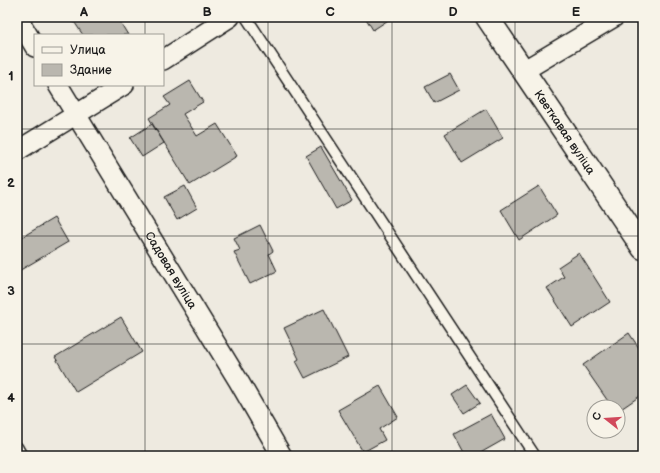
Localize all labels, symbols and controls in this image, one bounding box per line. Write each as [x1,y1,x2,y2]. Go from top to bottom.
text: A [79,4,88,20]
text: B [202,4,212,20]
text: C [325,4,335,20]
text: D [448,4,458,20]
text: E [572,4,581,20]
legend [34,34,164,86]
text: Улица [70,43,106,58]
text: Здание [70,63,112,78]
text: 1 [8,68,14,84]
street label: Кветкавая вуліца [531,87,599,177]
text: 2 [7,175,15,191]
street label: Садовая вуліца [142,229,200,312]
text: 3 [7,283,15,299]
text: 4 [7,390,15,406]
north arrow [586,399,626,439]
text: С [590,410,604,422]

